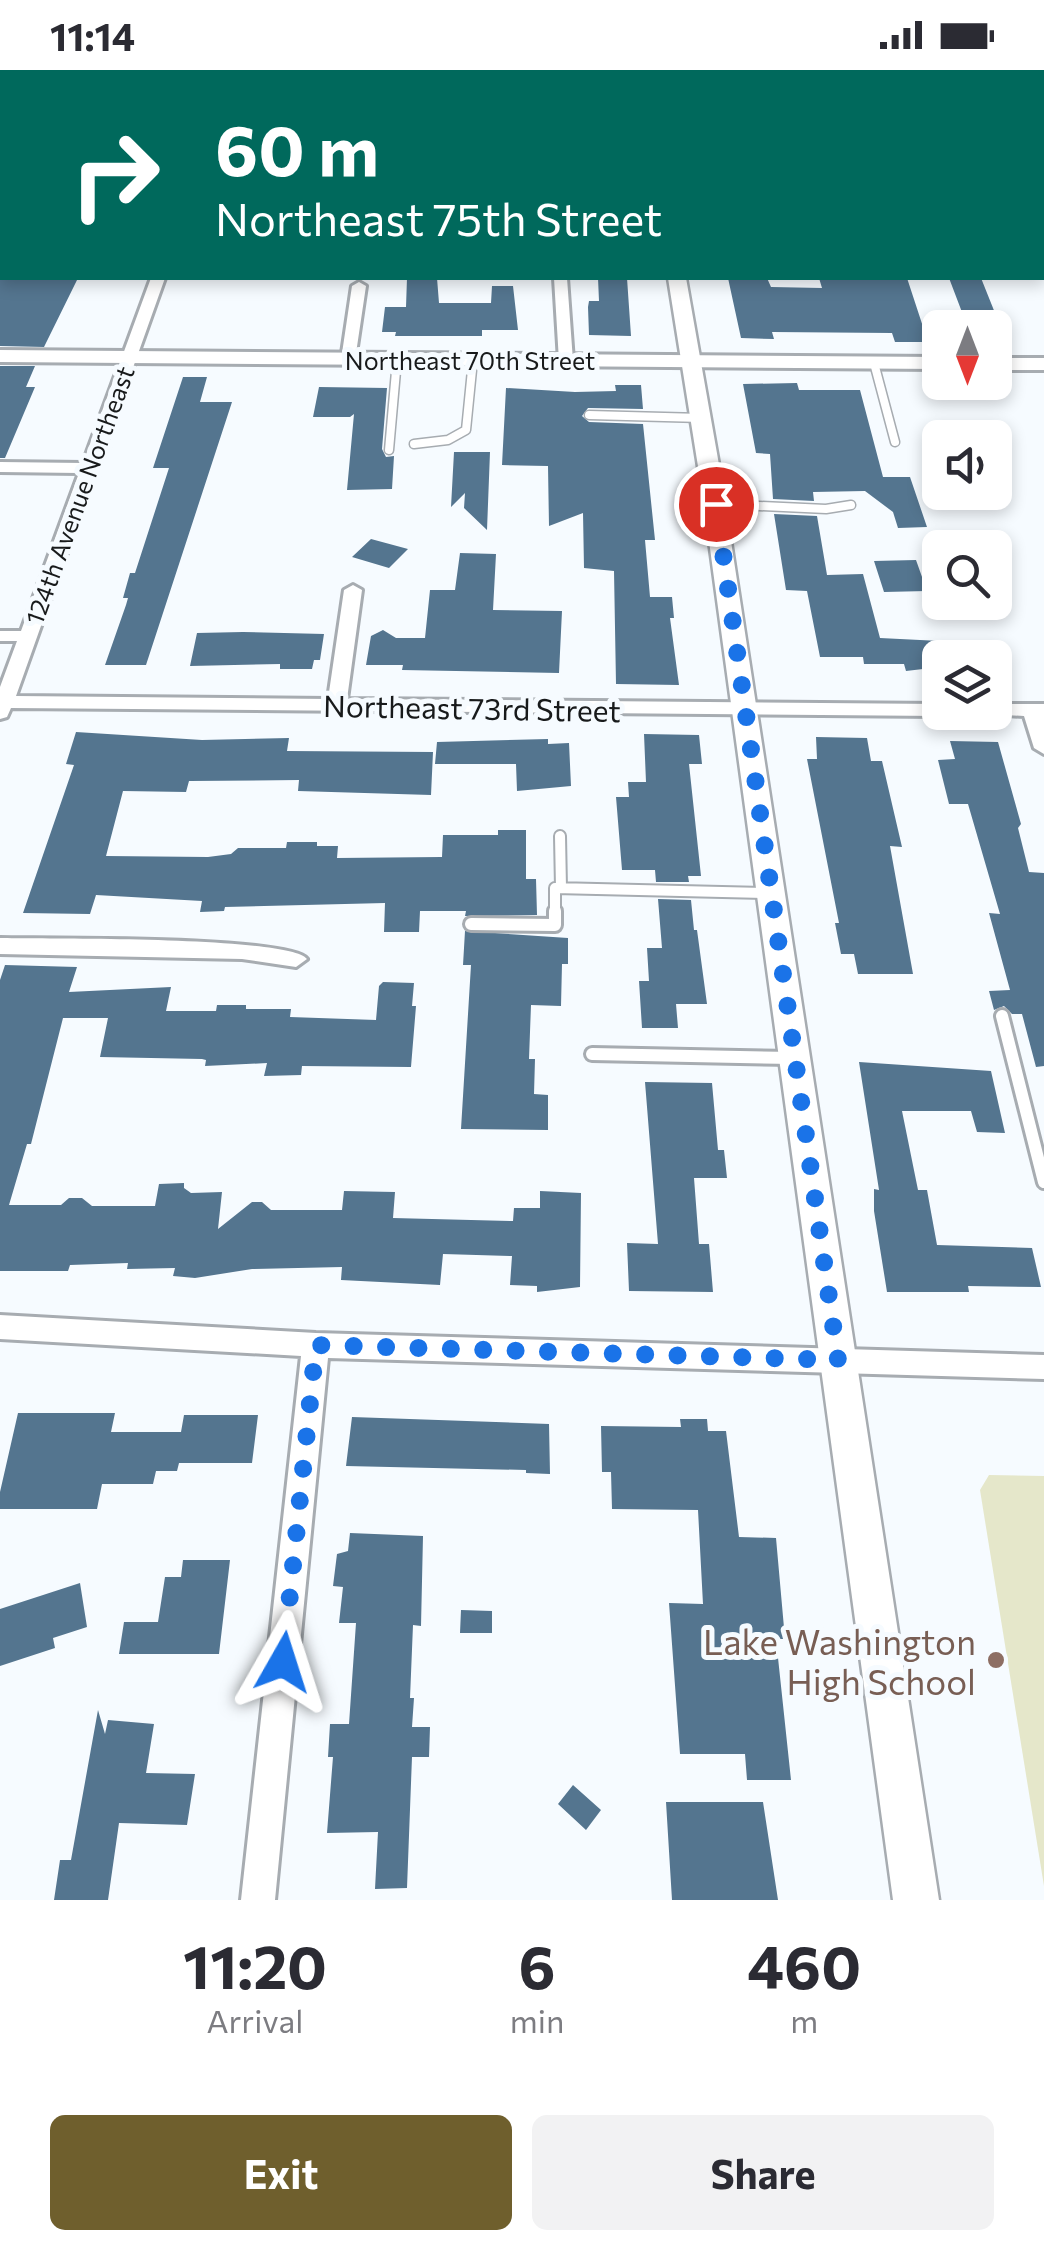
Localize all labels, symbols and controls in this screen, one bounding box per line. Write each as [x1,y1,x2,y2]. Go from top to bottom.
text: 11:14 [50,12,135,59]
text: 60 m [215,105,379,190]
icon: right [50,110,180,240]
text: Northeast 75th Street [215,190,662,245]
north arrow [922,310,1012,400]
map controls [922,310,1012,730]
street label: Northeast 70th Street [345,345,595,375]
street label: 124th Avenue Northeast [18,362,140,628]
button: sound [922,420,1012,510]
pin [674,462,759,547]
icon: arrive [689,477,744,532]
button: search [922,530,1012,620]
button: layers [922,640,1012,730]
street label: Northeast 73rd Street [323,686,621,728]
position arrow [231,1610,335,1714]
place label: Lake Washington High School [703,1619,976,1702]
marker: Lake Washington High School [985,1649,1007,1671]
text: 11:20 [183,1928,327,2001]
text: 6 [519,1928,556,2001]
text: 460 [747,1928,861,2001]
text: Arrival [206,2000,303,2040]
text: min [510,2000,564,2040]
text: m [790,2000,818,2040]
button: Exit [50,2115,512,2230]
button: Share [532,2115,994,2230]

